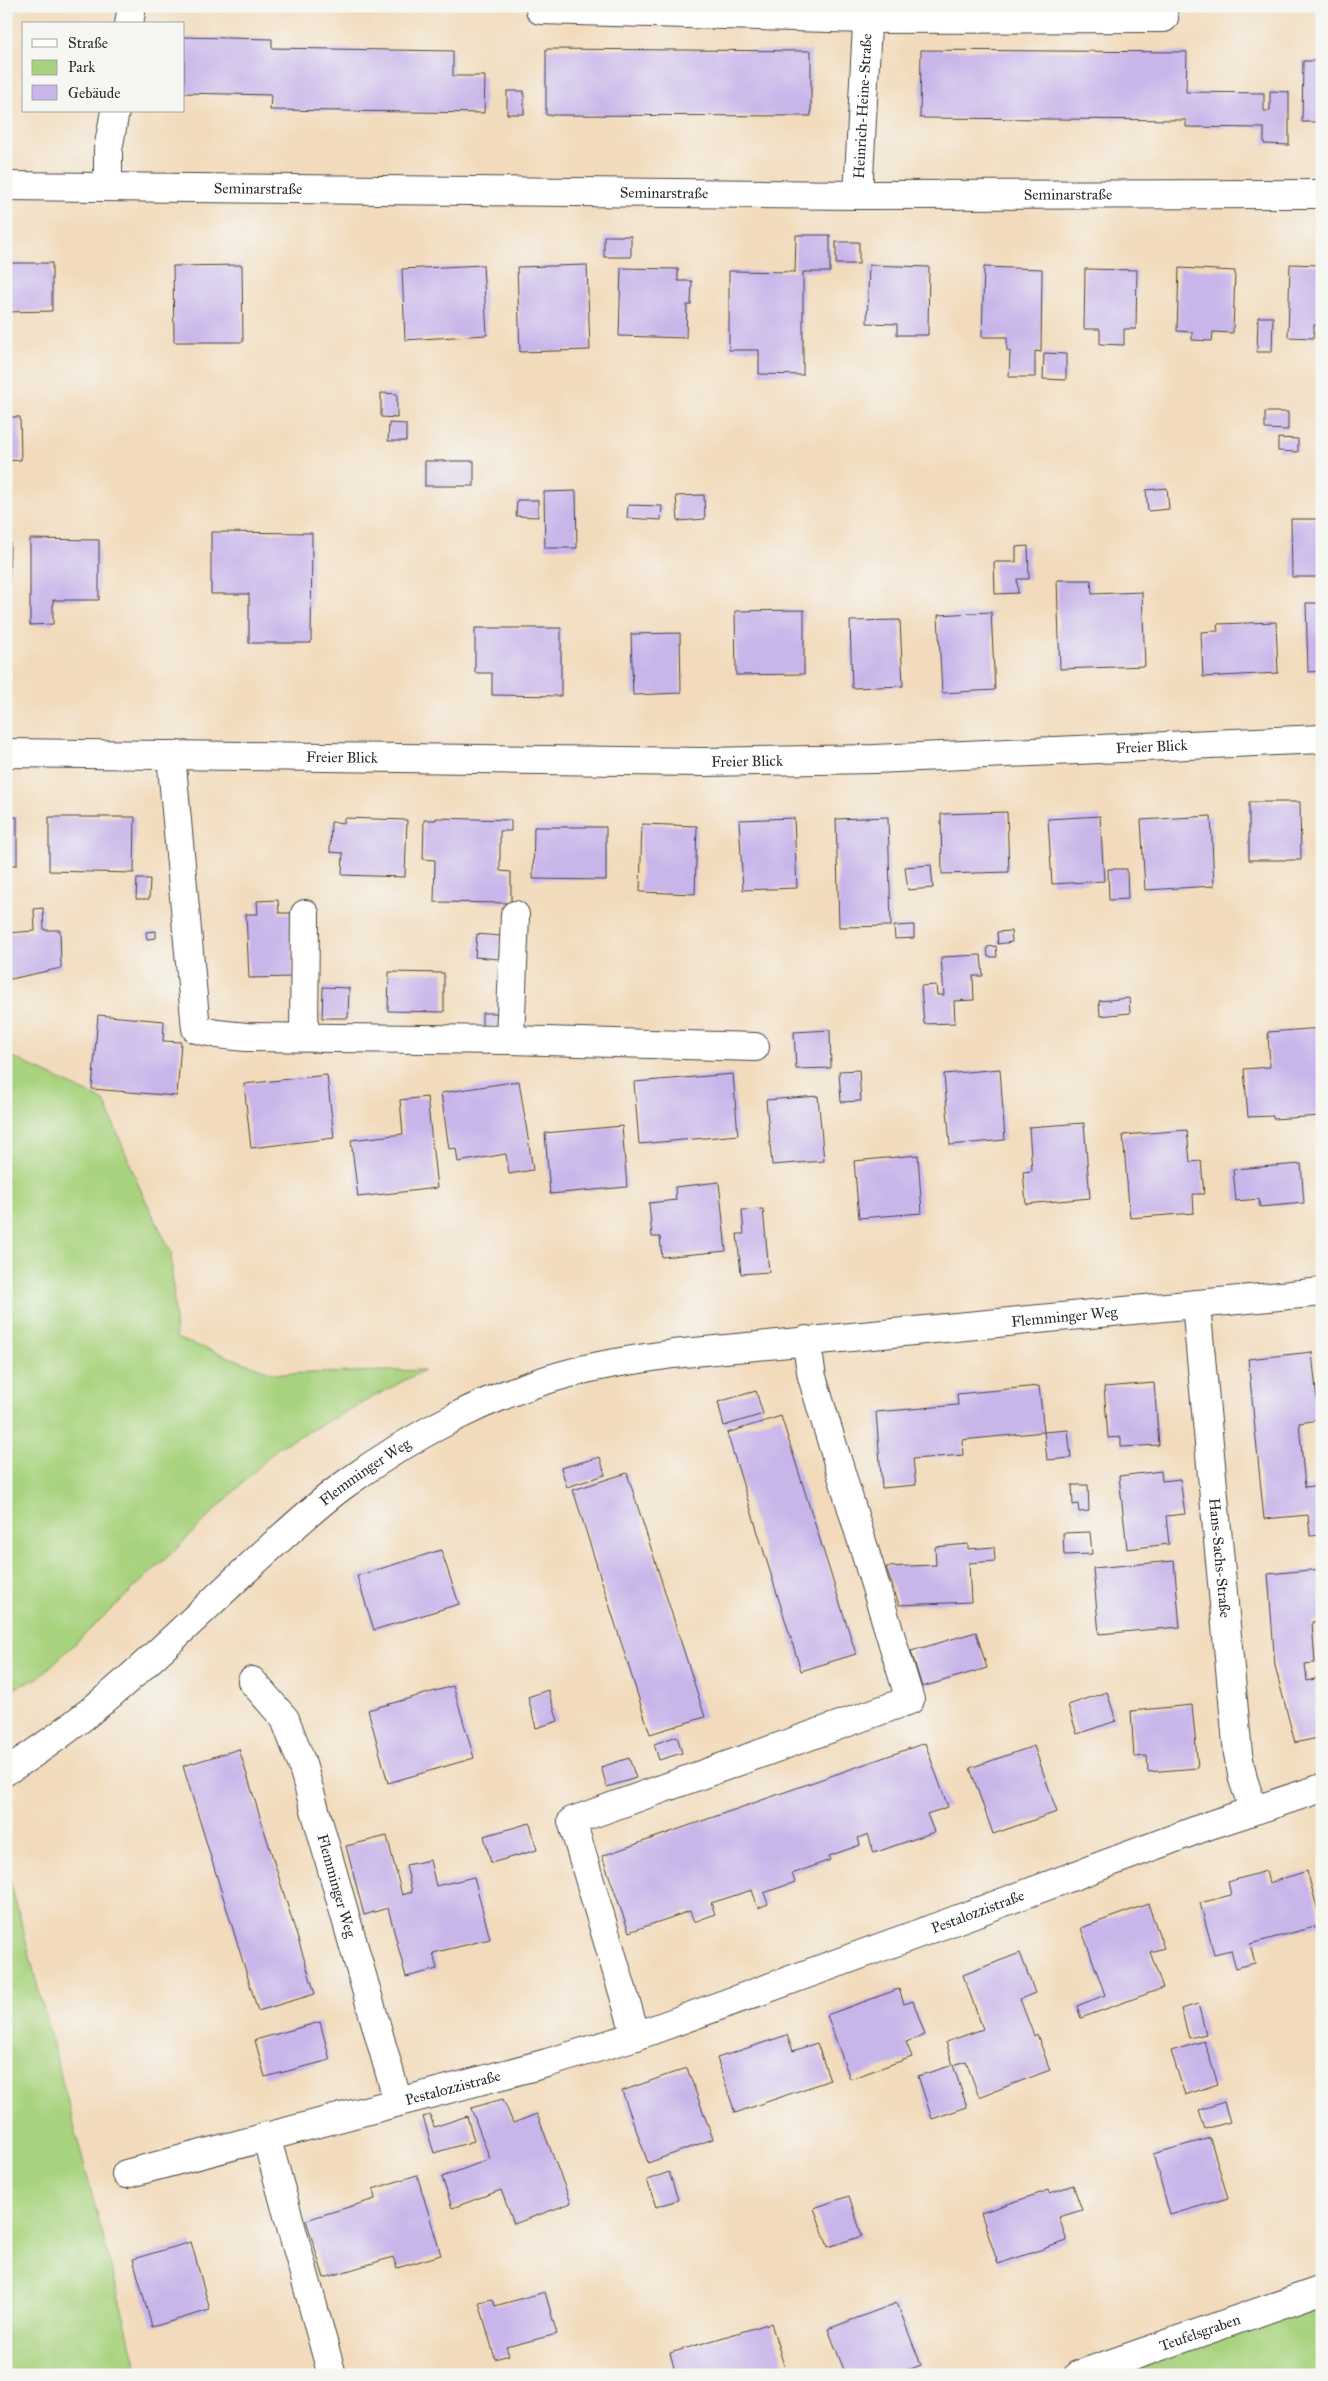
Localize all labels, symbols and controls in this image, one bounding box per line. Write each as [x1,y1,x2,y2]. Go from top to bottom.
legend [22,22,185,112]
street label: Heinrich-Heine-Straße [850,33,876,179]
text: Straße [68,34,108,52]
text: Park [68,58,95,76]
text: Gebäude [68,84,121,102]
street label: Seminarstraße [214,179,302,198]
street label: Seminarstraße [620,183,708,202]
street label: Seminarstraße [1024,185,1112,204]
street label: Freier Blick [1115,736,1188,757]
street label: Freier Blick [306,748,378,767]
street label: Freier Blick [711,752,783,771]
street label: Flemminger Weg [1010,1302,1119,1331]
street label: Flemminger Weg [316,1434,414,1510]
street label: Hans-Sachs-Straße [1205,1497,1234,1619]
street label: Flemminger Weg [313,1832,360,1940]
street label: Pestalozzistraße [929,1886,1027,1937]
street label: Pestalozzistraße [403,2067,503,2109]
street label: Teufelsgraben [1157,2310,1243,2355]

